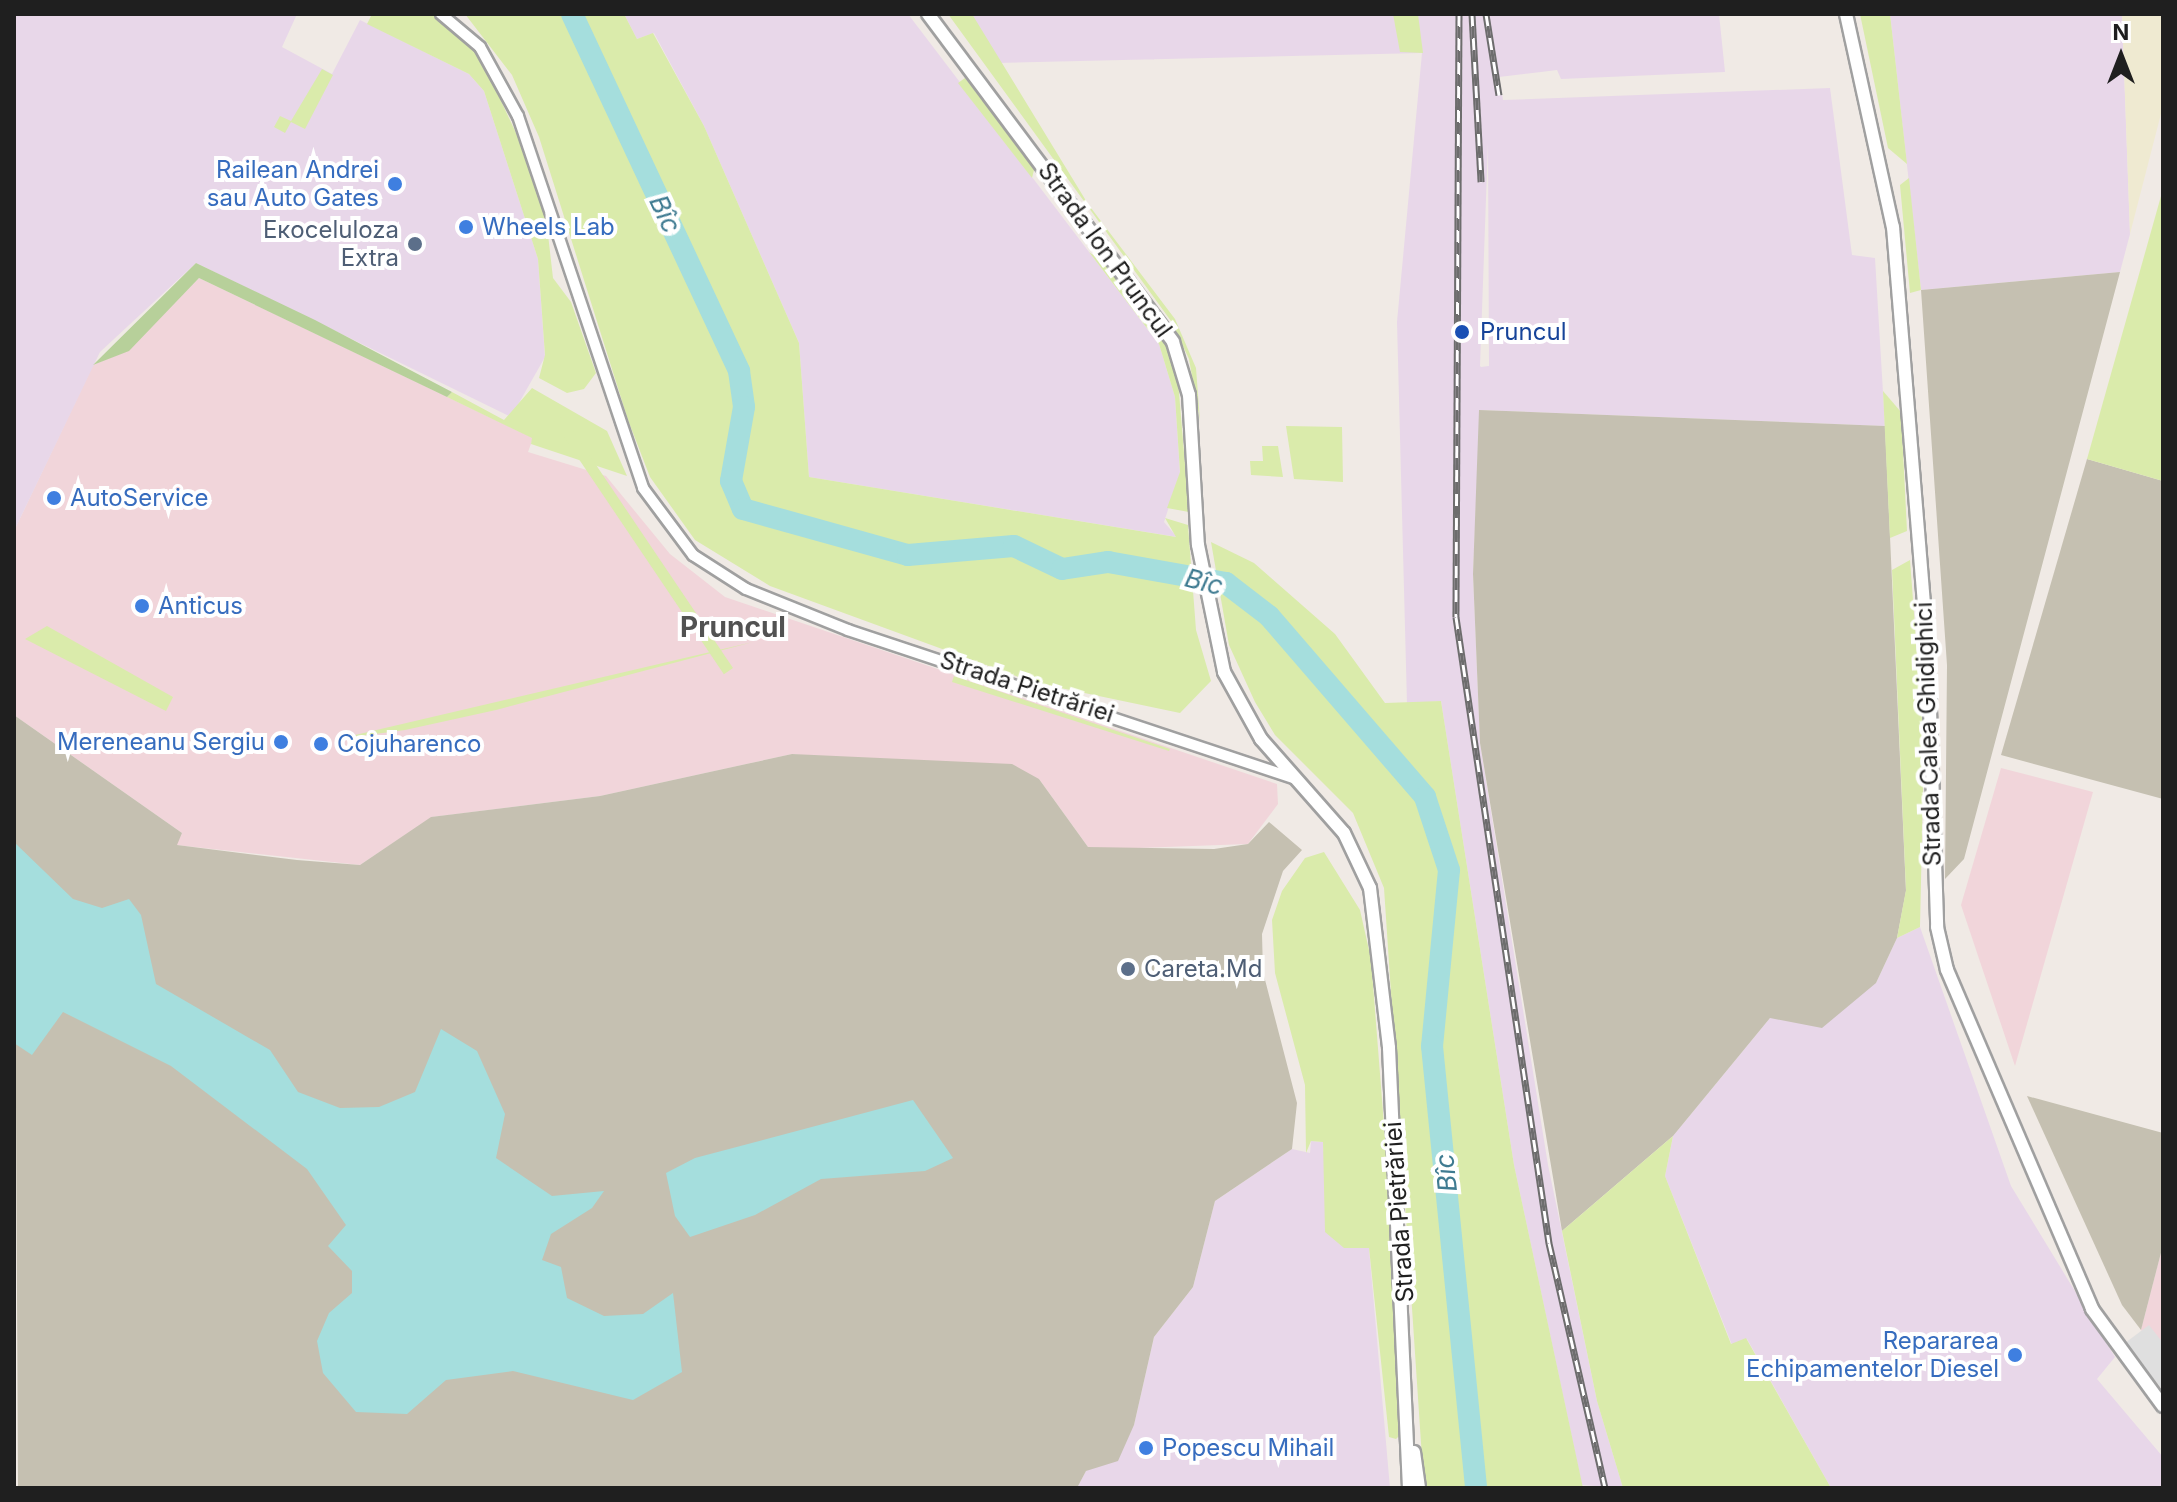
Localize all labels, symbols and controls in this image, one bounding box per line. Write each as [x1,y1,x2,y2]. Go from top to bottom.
north arrow [2081,16,2161,96]
text: N [2113,19,2129,45]
place label: Railean Andrei sau Auto Gates [207,156,379,212]
street label: Strada Ion Pruncul [1032,157,1178,343]
marker: Railean Andrei sau Auto Gates [386,175,404,193]
water label: Bîc [643,190,687,238]
place label: Wheels Lab [482,213,615,241]
place label: Eкoceluloza Extra [263,216,399,272]
marker: Wheels Lab [457,218,475,236]
marker: Eкoceluloza Extra [406,235,424,253]
place label: Pruncul [1480,318,1566,346]
marker: Pruncul [1451,321,1473,343]
place label: AutoService [70,484,209,512]
marker: AutoService [45,489,63,507]
water label: Bîc [1182,562,1226,602]
place label: Anticus [158,592,243,620]
marker: Anticus [133,597,151,615]
street label: Strada Calea Ghidighici [1909,601,1947,867]
district label: Pruncul [680,610,786,644]
street label: Strada Pietrăriei [936,645,1118,729]
place label: Mereneanu Sergiu [57,728,265,756]
place label: Cojuharenco [337,730,482,758]
marker: Mereneanu Sergiu [272,733,290,751]
marker: Cojuharenco [312,735,330,753]
place label: Careta.Md [1144,955,1262,983]
marker: Careta.Md [1119,960,1137,978]
street label: Strada Pietrăriei [1378,1121,1420,1303]
water label: Bîc [1428,1152,1464,1194]
place label: Repararea Echipamentelor Diesel [1746,1327,1999,1383]
marker: Repararea Echipamentelor Diesel [2006,1346,2024,1364]
place label: Popescu Mihail [1162,1434,1334,1462]
marker: Popescu Mihail [1137,1439,1155,1457]

